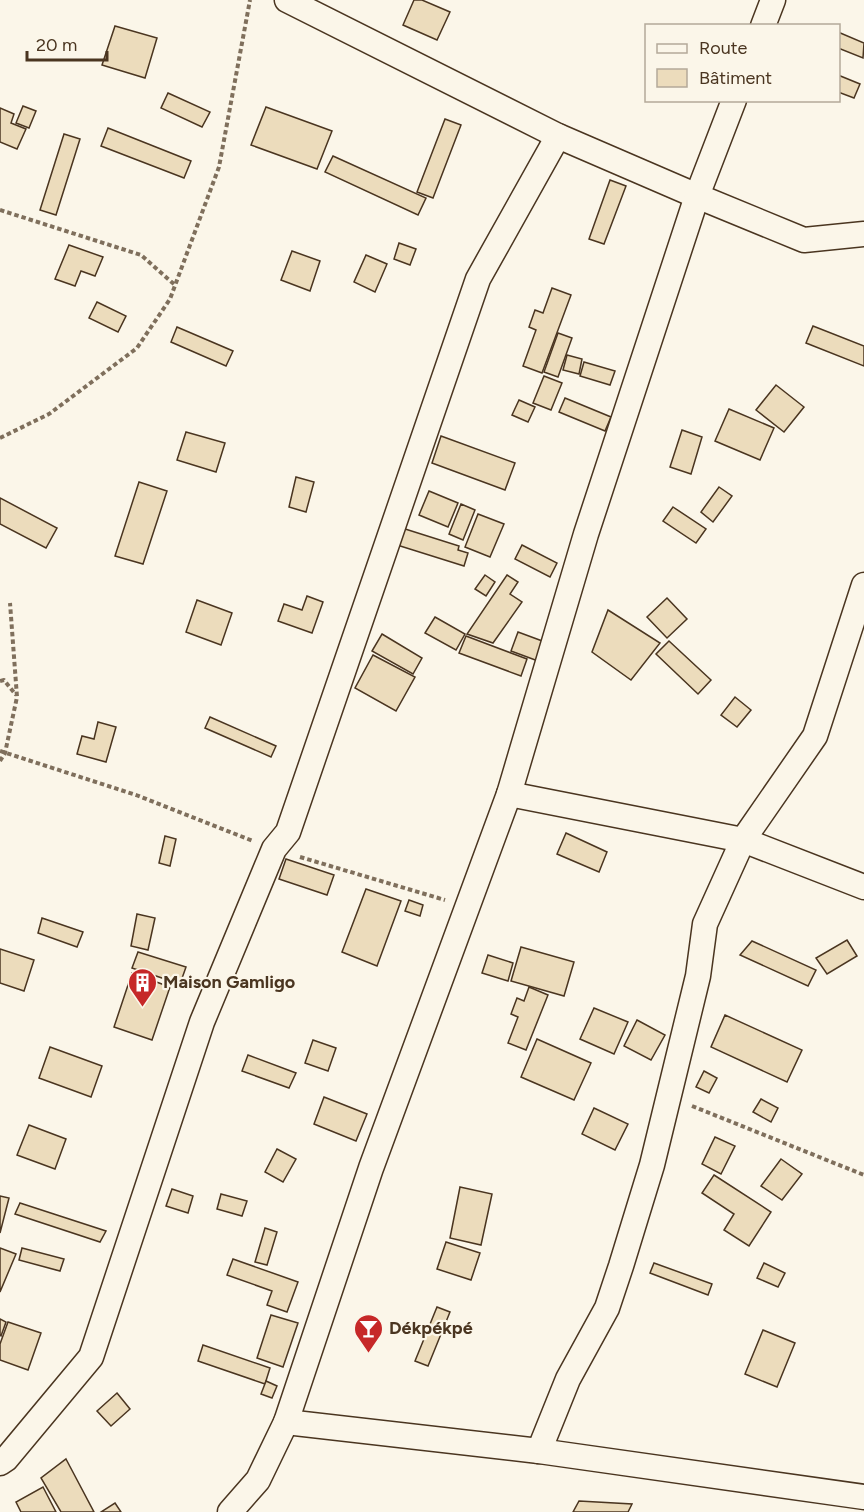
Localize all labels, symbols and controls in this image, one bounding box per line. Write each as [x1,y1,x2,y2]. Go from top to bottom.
scale bar [27,24,106,62]
legend [645,24,840,102]
text: 20 m [36,34,77,56]
text: Route [699,37,748,59]
text: Bâtiment [699,67,772,89]
building icon: Maison Gamligo [126,966,158,1008]
place label: Maison Gamligo [163,971,295,993]
bar icon: Dékpékpé [352,1312,384,1354]
place label: Dékpékpé [389,1317,473,1339]

